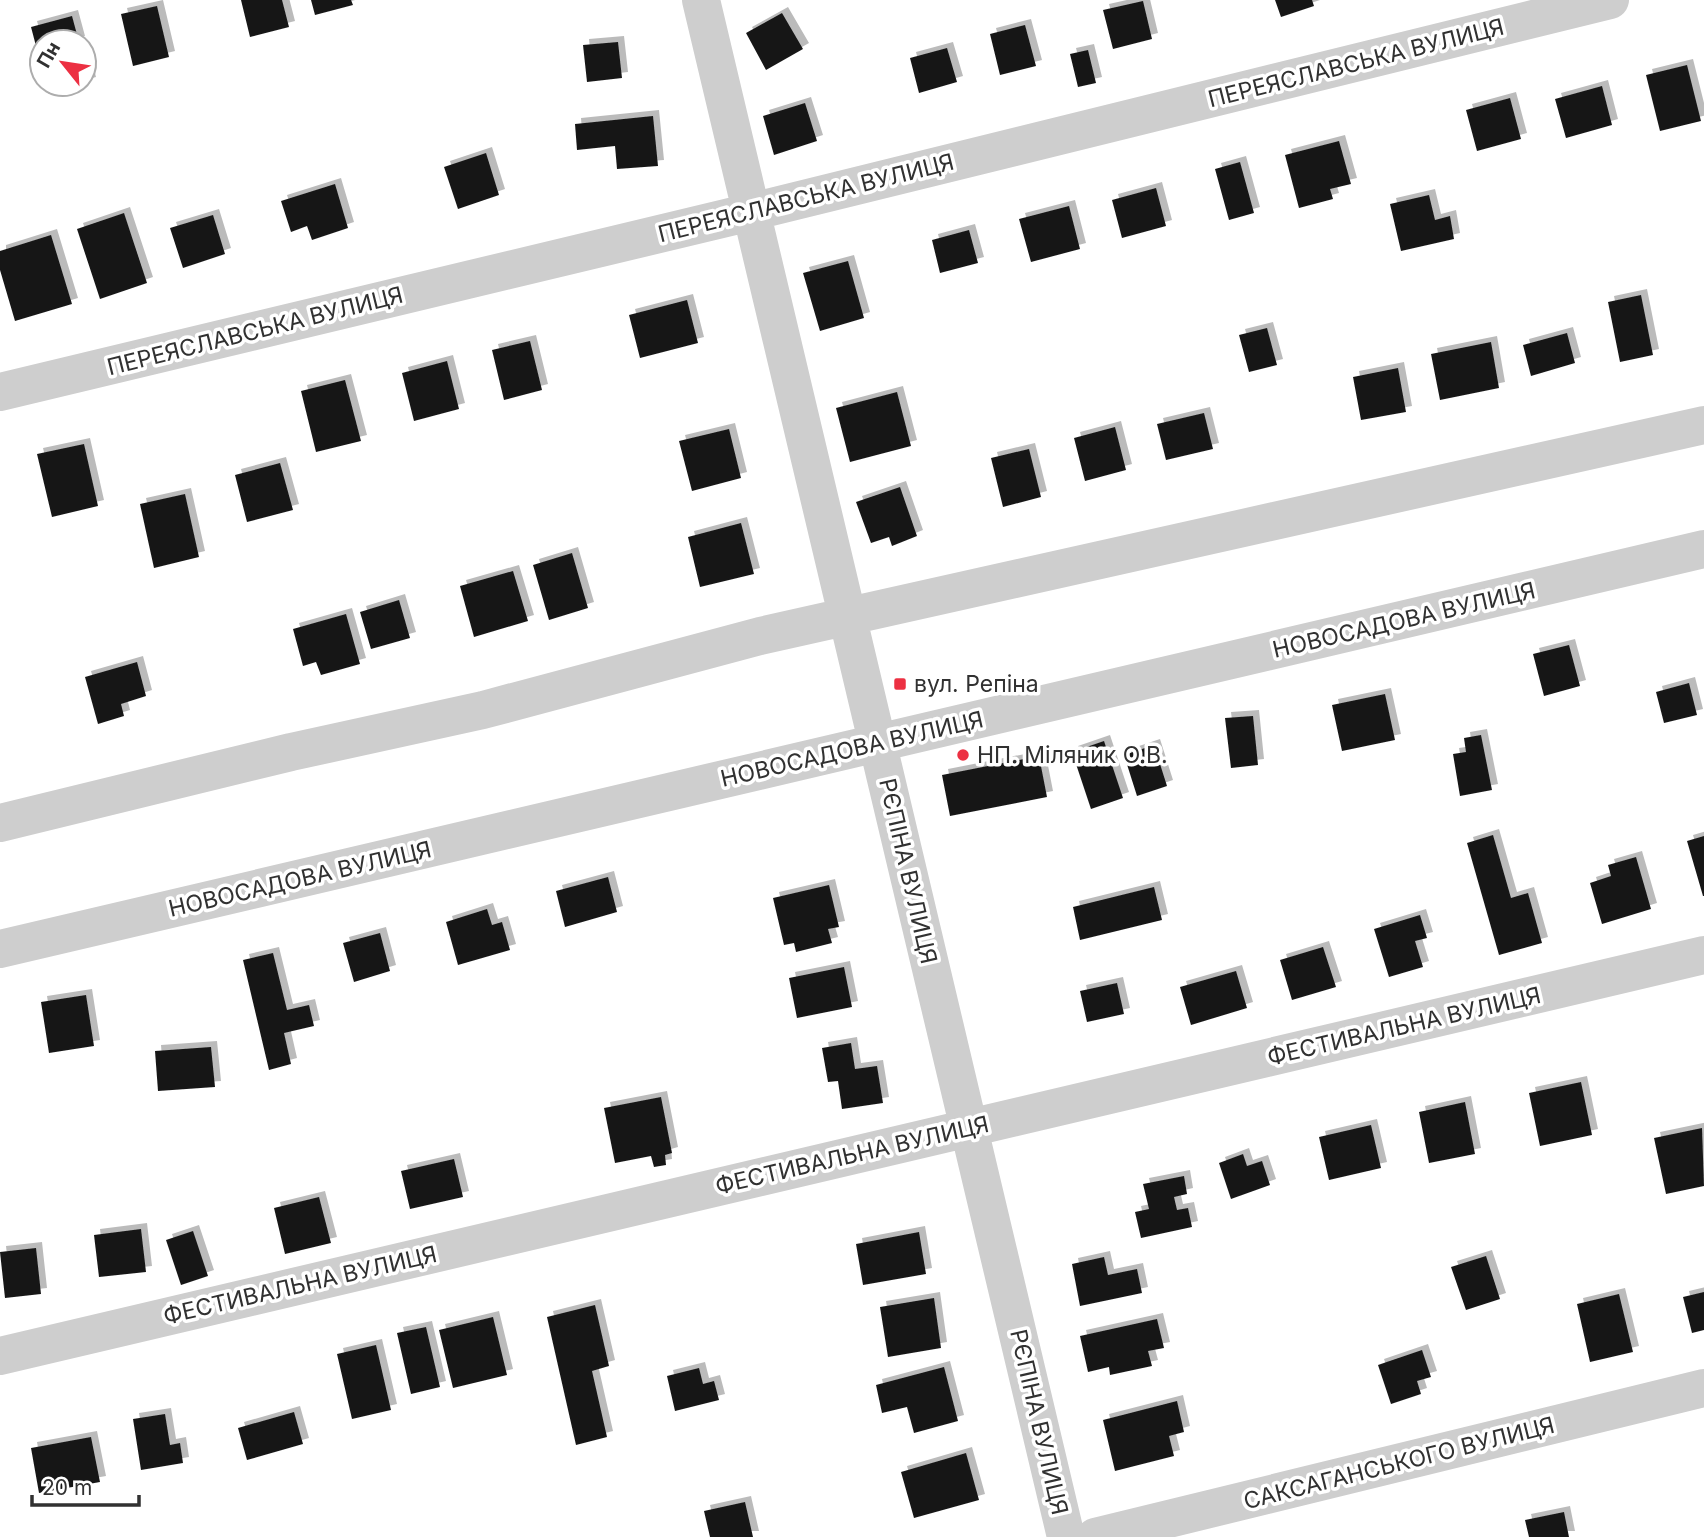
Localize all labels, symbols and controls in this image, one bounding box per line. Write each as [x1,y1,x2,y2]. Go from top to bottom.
street label: ПЕРЕЯСЛАВСЬКА ВУЛИЦЯ [1205,13,1507,113]
north arrow [28,28,98,98]
text: Пн [32,38,65,72]
street label: ПЕРЕЯСЛАВСЬКА ВУЛИЦЯ [655,148,957,248]
street label: ПЕРЕЯСЛАВСЬКА ВУЛИЦЯ [104,281,406,381]
street label: НОВОСАДОВА ВУЛИЦЯ [1270,576,1538,664]
place label: вул. Репіна [914,670,1039,698]
marker: вул. Репіна [892,676,908,692]
street label: НОВОСАДОВА ВУЛИЦЯ [718,705,986,793]
place label: НП. Міляник О.В. [977,741,1168,769]
marker: НП. Міляник О.В. [955,747,971,763]
street label: РЄПІНА ВУЛИЦЯ [873,775,943,967]
street label: НОВОСАДОВА ВУЛИЦЯ [166,835,434,923]
street label: ФЕСТИВАЛЬНА ВУЛИЦЯ [1265,981,1543,1071]
street label: ФЕСТИВАЛЬНА ВУЛИЦЯ [713,1110,991,1200]
street label: ФЕСТИВАЛЬНА ВУЛИЦЯ [161,1240,439,1330]
street label: РЄПІНА ВУЛИЦЯ [1004,1326,1074,1518]
street label: САКСАГАНСЬКОГО ВУЛИЦЯ [1241,1411,1557,1515]
scale bar [32,1464,138,1508]
text: 20 m [42,1475,92,1500]

